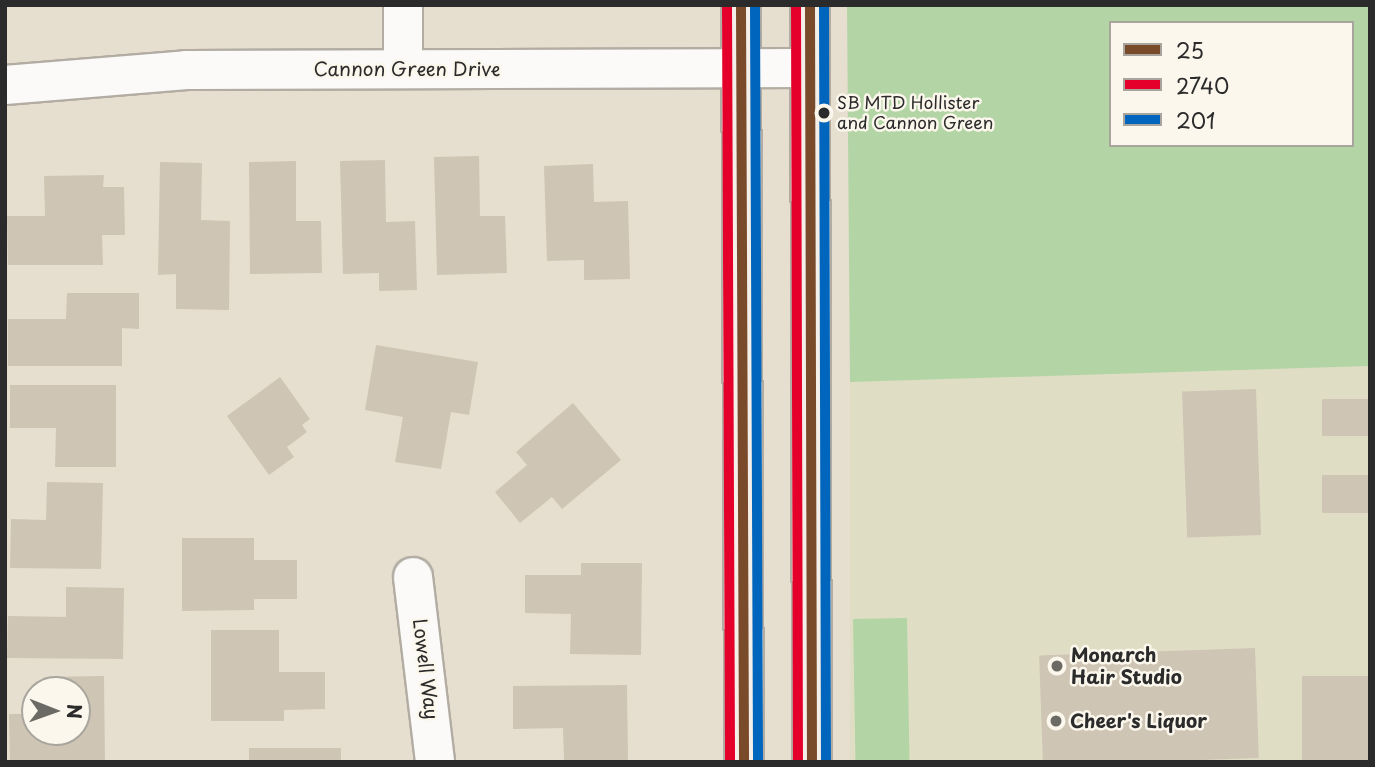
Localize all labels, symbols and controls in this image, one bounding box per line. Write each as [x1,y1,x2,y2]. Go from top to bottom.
legend [1109,21,1354,147]
text: 25 [1176,34,1204,66]
street label: Cannon Green Drive [312,58,502,80]
text: 2740 [1176,69,1229,101]
place label: SB MTD Hollister and Cannon Green [837,93,995,133]
text: 201 [1176,104,1215,136]
marker: SB MTD Hollister and Cannon Green [817,106,831,120]
street label: Lowell Way [408,617,444,721]
place label: Monarch Hair Studio [1071,644,1182,688]
marker: Monarch Hair Studio [1049,658,1065,674]
north arrow [21,676,91,746]
text: N [61,704,89,719]
place label: Cheer's Liquor [1070,710,1207,732]
marker: Cheer's Liquor [1048,713,1064,729]

